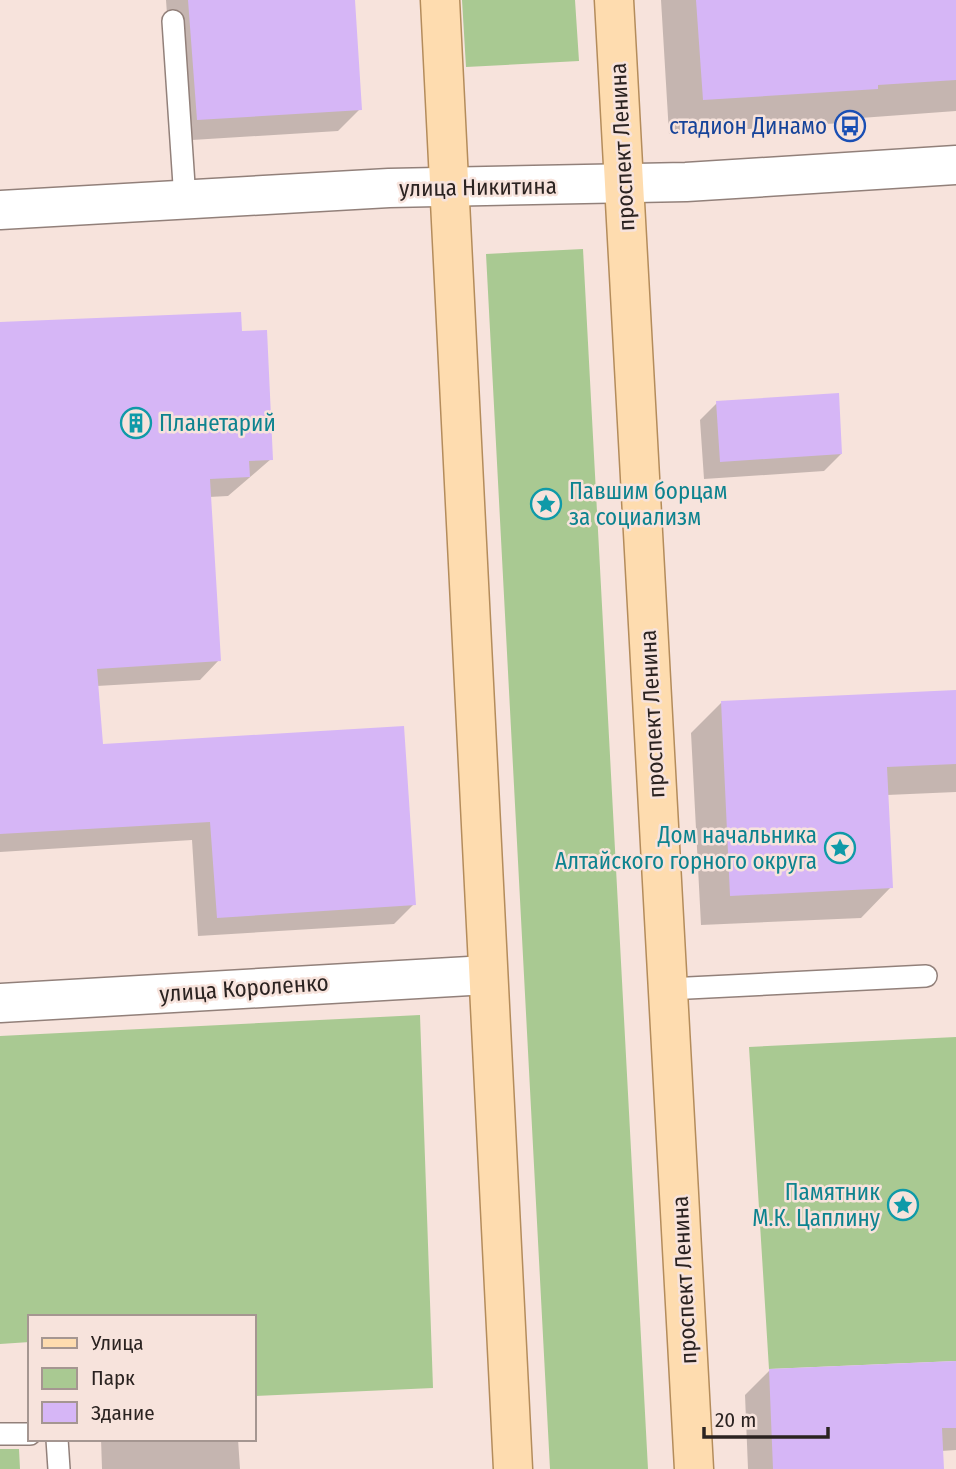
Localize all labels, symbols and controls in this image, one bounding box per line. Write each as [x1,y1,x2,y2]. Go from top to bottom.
street label: проспект Ленина [604,62,640,232]
bus stop icon: стадион Динамо [833,109,867,143]
place label: стадион Динамо [669,112,827,140]
street label: улица Никитина [399,172,557,202]
building icon: Планетарий [119,406,153,440]
place label: Планетарий [159,409,276,437]
place label: Павшим борцам за социализм [569,477,728,531]
place icon: Павшим борцам за социализм [529,487,563,521]
street label: проспект Ленина [634,629,670,799]
place label: Дом начальника Алтайского горного округа [555,821,817,875]
place icon: Дом начальника Алтайского горного округа [823,831,857,865]
street label: улица Короленко [159,968,329,1008]
place label: Памятник М.К. Цаплину [752,1178,881,1232]
place icon: Памятник М.К. Цаплину [886,1188,920,1222]
street label: проспект Ленина [666,1195,702,1365]
legend [28,1315,256,1441]
text: Улица [90,1330,144,1356]
text: Парк [91,1365,135,1391]
scale bar [704,1396,828,1440]
text: Здание [91,1400,155,1426]
text: 20 m [715,1407,756,1433]

